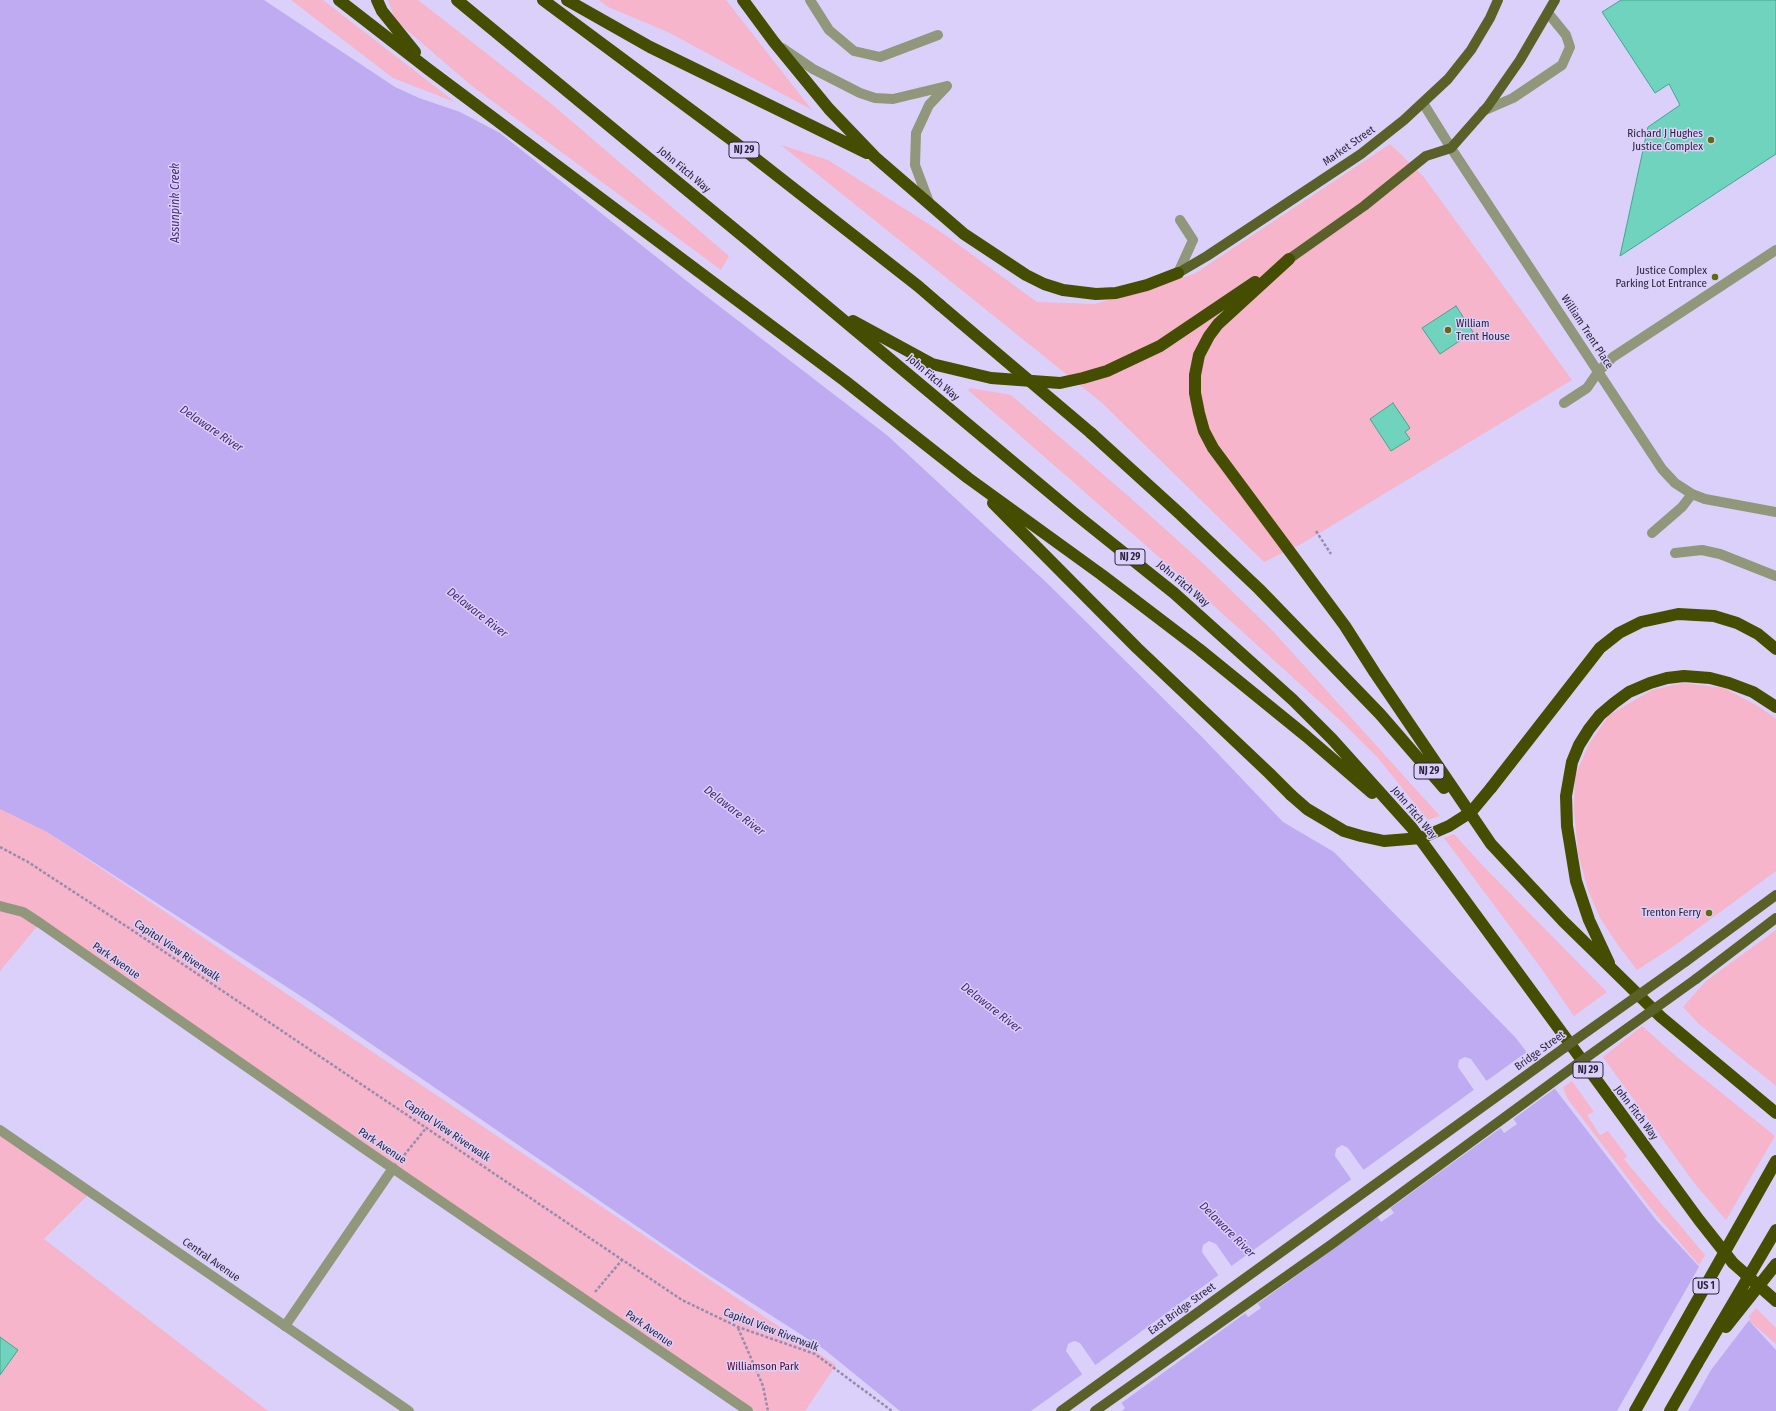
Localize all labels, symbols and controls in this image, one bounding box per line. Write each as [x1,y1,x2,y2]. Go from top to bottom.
street label: Market Street [1320,123,1378,169]
place label: Richard J Hughes Justice Complex [1627,127,1703,153]
marker: Richard J Hughes Justice Complex [1706,135,1716,145]
road number: NJ 29 [729,142,759,158]
street label: John Fitch Way [655,144,713,196]
water label: Assunpink Creek [169,163,183,243]
place label: Justice Complex Parking Lot Entrance [1615,264,1707,290]
marker: Justice Complex Parking Lot Entrance [1710,272,1720,282]
street label: William Trent Place [1558,293,1616,371]
place label: William Trent House [1456,317,1510,343]
marker: William Trent House [1443,325,1453,335]
street label: John Fitch Way [904,352,962,404]
water label: Delaware River [177,403,245,455]
road number: NJ 29 [1115,549,1145,565]
street label: John Fitch Way [1154,558,1212,610]
water label: Delaware River [444,585,510,641]
road number: NJ 29 [1414,763,1444,779]
water label: Delaware River [701,783,767,839]
street label: John Fitch Way [1388,784,1440,842]
place label: Trenton Ferry [1641,906,1701,920]
marker: Trenton Ferry [1704,908,1714,918]
street label: Capitol View Riverwalk [131,917,223,985]
street label: Park Avenue [90,940,142,982]
water label: Delaware River [958,980,1024,1036]
street label: Bridge Street [1512,1028,1568,1074]
road number: NJ 29 [1573,1062,1603,1078]
street label: John Fitch Way [1611,1083,1661,1143]
street label: Capitol View Riverwalk [401,1097,493,1165]
street label: Park Avenue [355,1125,409,1167]
water label: Delaware River [1196,1199,1258,1261]
street label: Central Avenue [180,1235,242,1285]
road number: US 1 [1693,1278,1719,1294]
street label: East Bridge Street [1146,1280,1218,1338]
street label: Capitol View Riverwalk [721,1306,821,1354]
street label: Park Avenue [623,1308,675,1350]
park label: Williamson Park [727,1360,799,1374]

